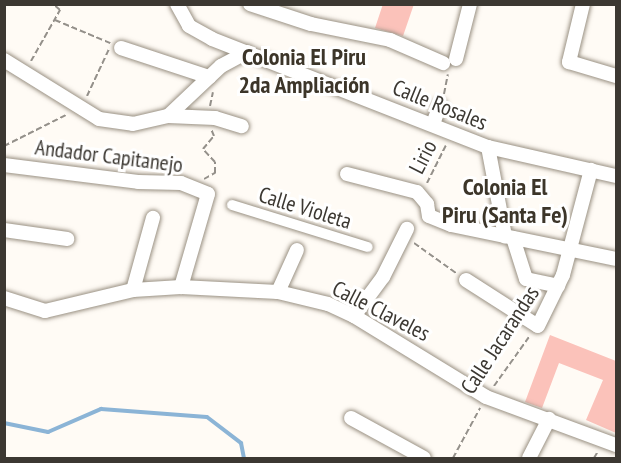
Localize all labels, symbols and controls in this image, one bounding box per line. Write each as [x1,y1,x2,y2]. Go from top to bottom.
district label: Colonia El Piru 2da Ampliación [238,43,370,99]
street label: Calle Rosales [389,74,491,136]
street label: Andador Capitanejo [34,134,184,178]
street label: Lirio [403,136,443,178]
district label: Colonia El Piru (Santa Fe) [442,173,568,229]
street label: Calle Violeta [255,181,355,235]
street label: Calle Claveles [328,275,434,347]
street label: Calle Jacarandas [455,281,545,399]

